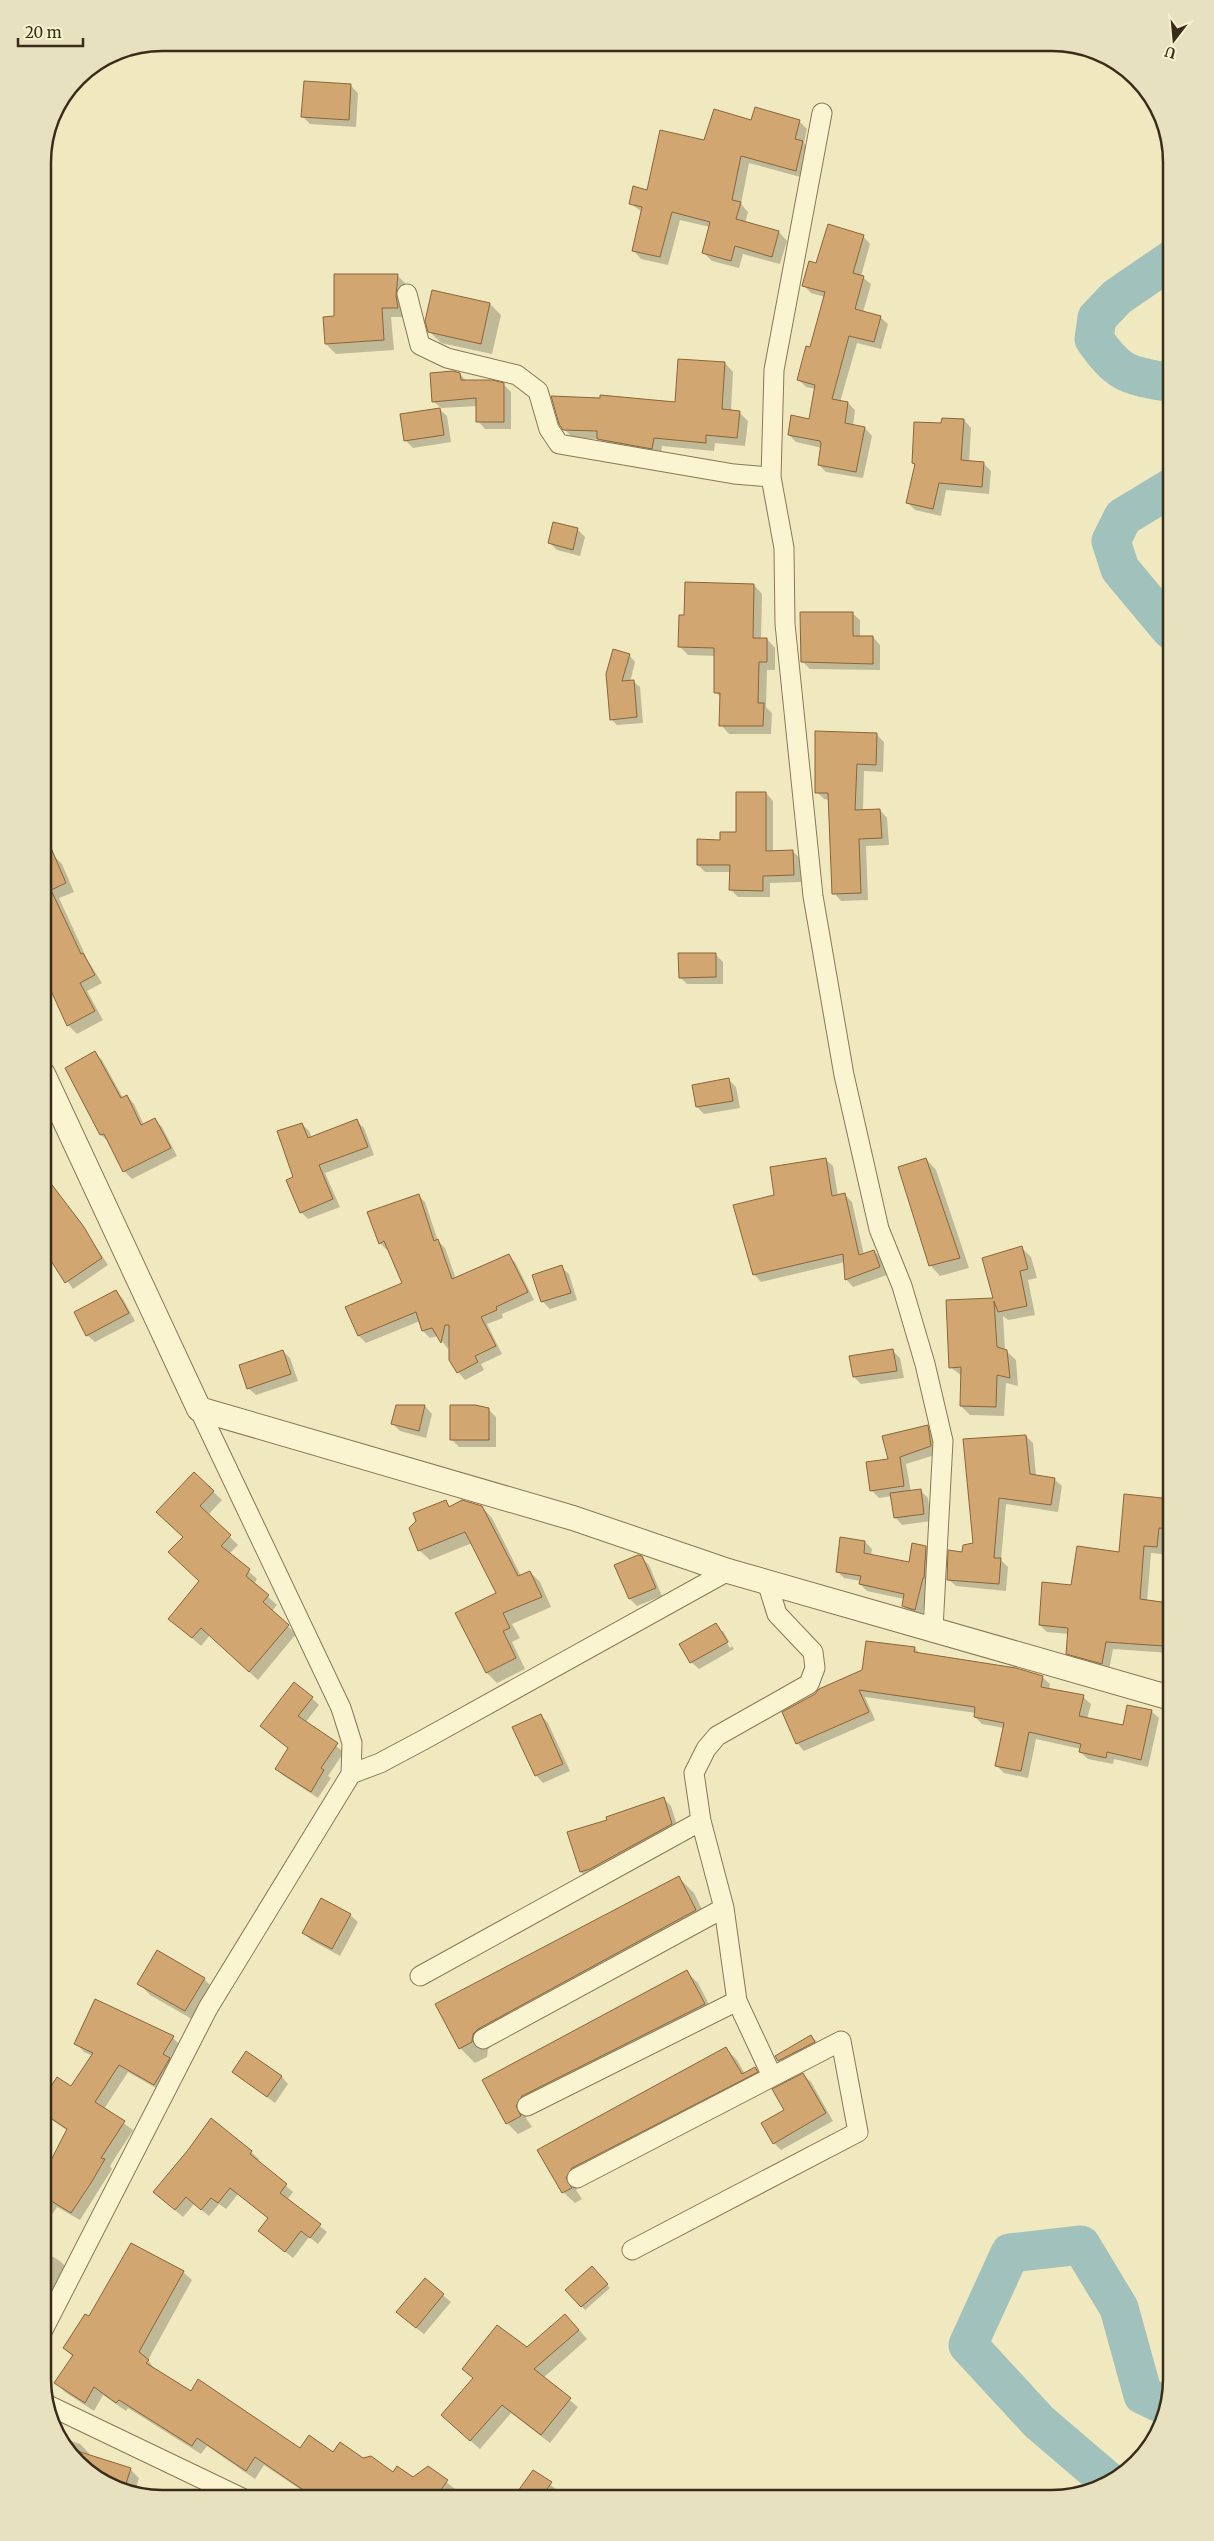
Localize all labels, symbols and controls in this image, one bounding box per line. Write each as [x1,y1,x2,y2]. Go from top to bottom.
scale bar [18,15,82,47]
north arrow [1149,15,1199,65]
text: 20 m [25,23,62,42]
text: U [1162,42,1178,63]

